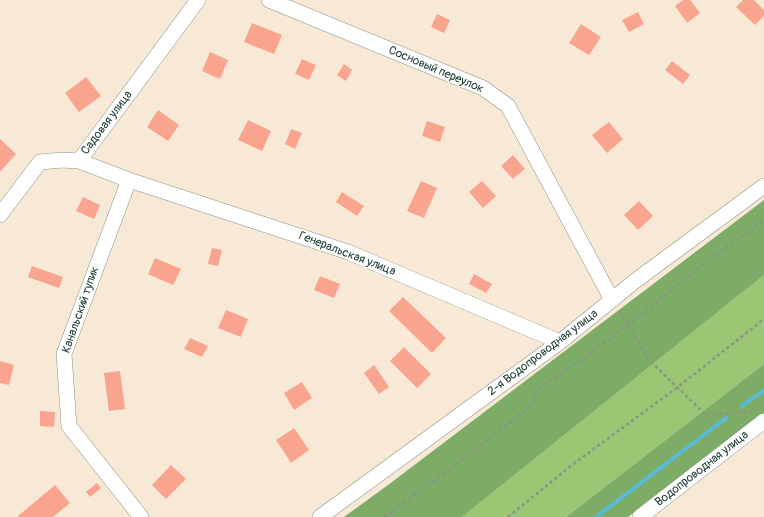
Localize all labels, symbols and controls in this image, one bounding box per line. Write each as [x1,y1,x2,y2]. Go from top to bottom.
street label: Сосновый переулок [386,43,486,97]
street label: Садовая улица [78,88,136,158]
street label: Генеральская улица [297,229,397,279]
street label: Канальский тупик [59,265,103,355]
street label: 2-я Водопроводная улица [485,307,601,399]
street label: Водопроводная улица [653,428,751,510]

